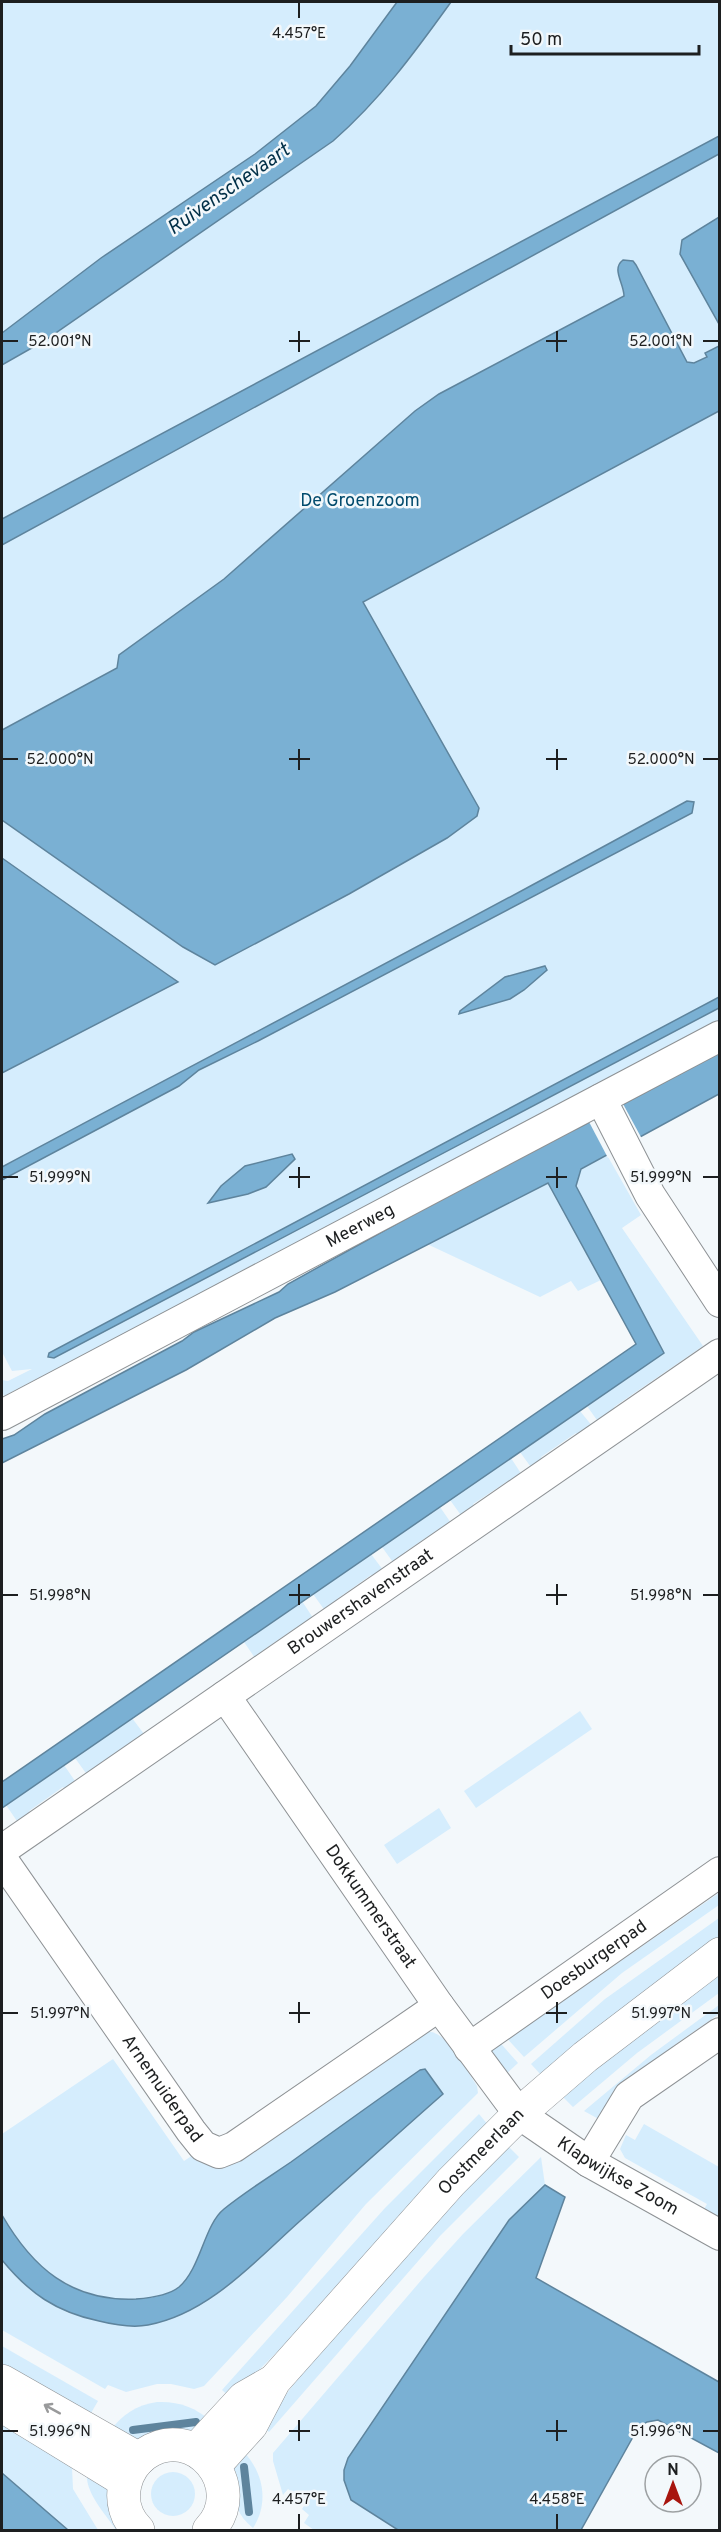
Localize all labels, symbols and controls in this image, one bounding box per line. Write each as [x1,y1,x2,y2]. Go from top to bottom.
scale bar [511,18,698,56]
text: 4.457°E [272,25,326,44]
text: 50 m [520,29,562,52]
water label: Ruivenschevaart [163,138,296,242]
text: 52.001°N [28,333,92,352]
text: 52.001°N [629,333,693,352]
park label: De Groenzoom [300,490,420,513]
text: 52.000°N [26,751,94,770]
text: 52.000°N [627,751,695,770]
text: 51.999°N [29,1169,91,1188]
text: 51.999°N [630,1169,692,1188]
street label: Meerweg [322,1198,398,1253]
street label: Brouwershavenstraat [283,1544,438,1660]
text: 51.998°N [29,1587,91,1606]
text: 51.998°N [630,1587,692,1606]
street label: Dokkummerstraat [320,1840,421,1973]
street label: Doesburgerpad [537,1915,652,2005]
text: 51.997°N [30,2005,90,2024]
text: 51.997°N [631,2005,691,2024]
street label: Arnemuiderpad [116,2030,208,2148]
street label: Oostmeerlaan [433,2103,530,2200]
street label: Klapwijkse Zoom [552,2132,682,2221]
one-way arrow [43,2403,61,2414]
text: 51.996°N [29,2423,91,2442]
text: 51.996°N [630,2423,692,2442]
north arrow [643,2454,703,2514]
text: N [667,2461,679,2481]
text: 4.457°E [272,2491,326,2510]
text: 4.458°E [529,2491,585,2510]

